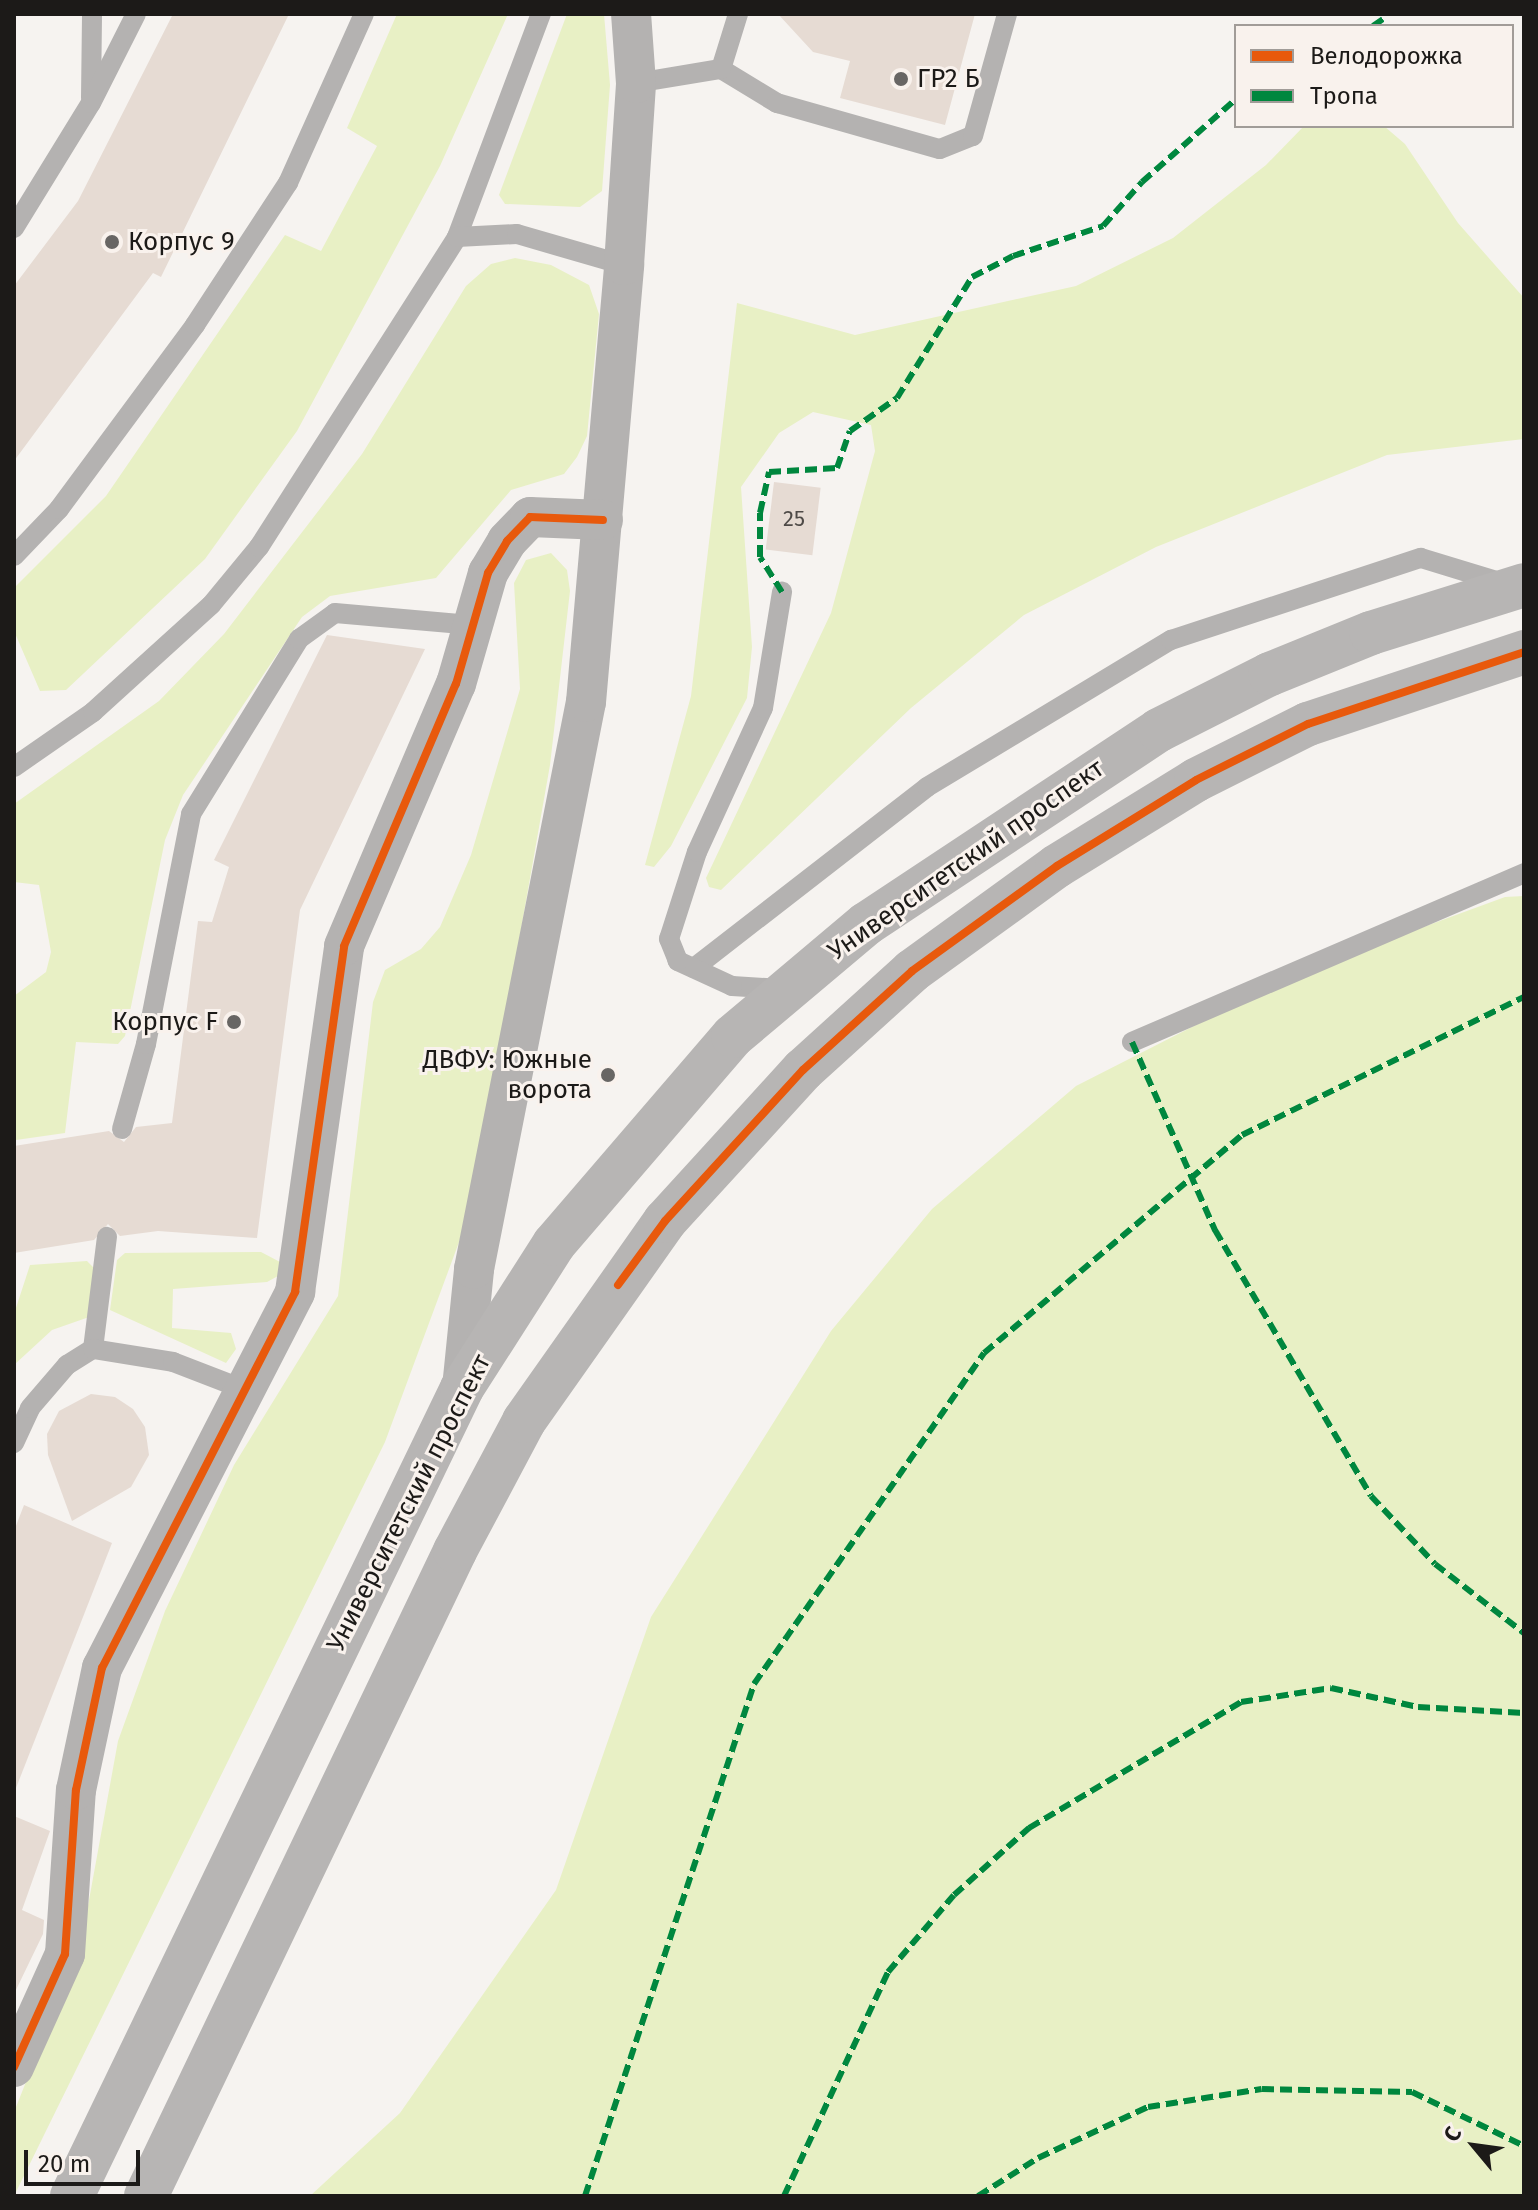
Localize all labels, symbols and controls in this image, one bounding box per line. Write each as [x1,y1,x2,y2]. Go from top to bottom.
legend [1234,24,1514,128]
text: Велодорожка [1310,42,1463,70]
place label: ГР2 Б [917,63,979,95]
marker: ГР2 Б [892,70,910,88]
text: Тропа [1310,82,1378,110]
place label: Корпус 9 [128,226,235,258]
marker: Корпус 9 [103,233,121,251]
house number: 25 [783,506,805,532]
street label: Университетский проспект [822,753,1110,967]
place label: Корпус F [112,1006,218,1038]
marker: Корпус F [225,1013,243,1031]
place label: ДВФУ: Южные ворота [423,1044,592,1106]
marker: ДВФУ: Южные ворота [599,1066,617,1084]
street label: Университетский проспект [320,1349,498,1657]
north arrow [1434,2106,1514,2186]
text: С [1438,2122,1467,2146]
scale bar [28,2134,144,2184]
text: 20 m [38,2150,90,2178]

